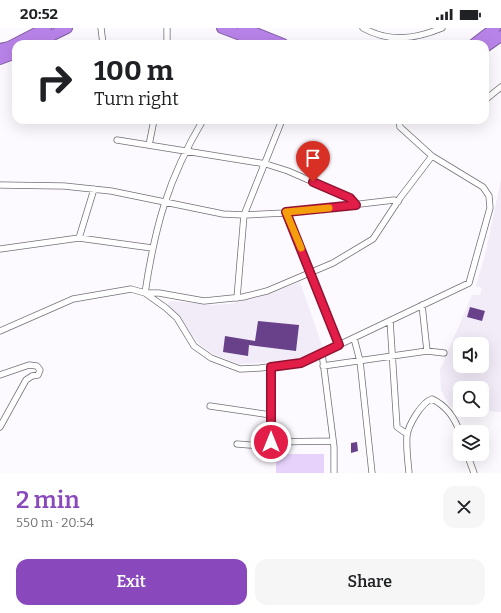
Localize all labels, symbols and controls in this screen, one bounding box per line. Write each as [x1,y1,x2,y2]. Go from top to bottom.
text: 20:52 [20,5,58,23]
text: 100 m [94,54,173,87]
icon: right [28,56,80,108]
text: Turn right [94,88,179,110]
pin [296,141,330,182]
icon: arrive [302,147,324,169]
map controls [453,337,489,461]
button: sound [453,337,489,373]
button: search [453,381,489,417]
position arrow [250,421,292,463]
button: layers [453,425,489,461]
text: 2 min [16,486,80,514]
button: close [443,486,485,528]
text: 550 m · 20:54 [16,515,94,530]
button: Exit [16,559,247,605]
button: Share [255,559,485,605]

